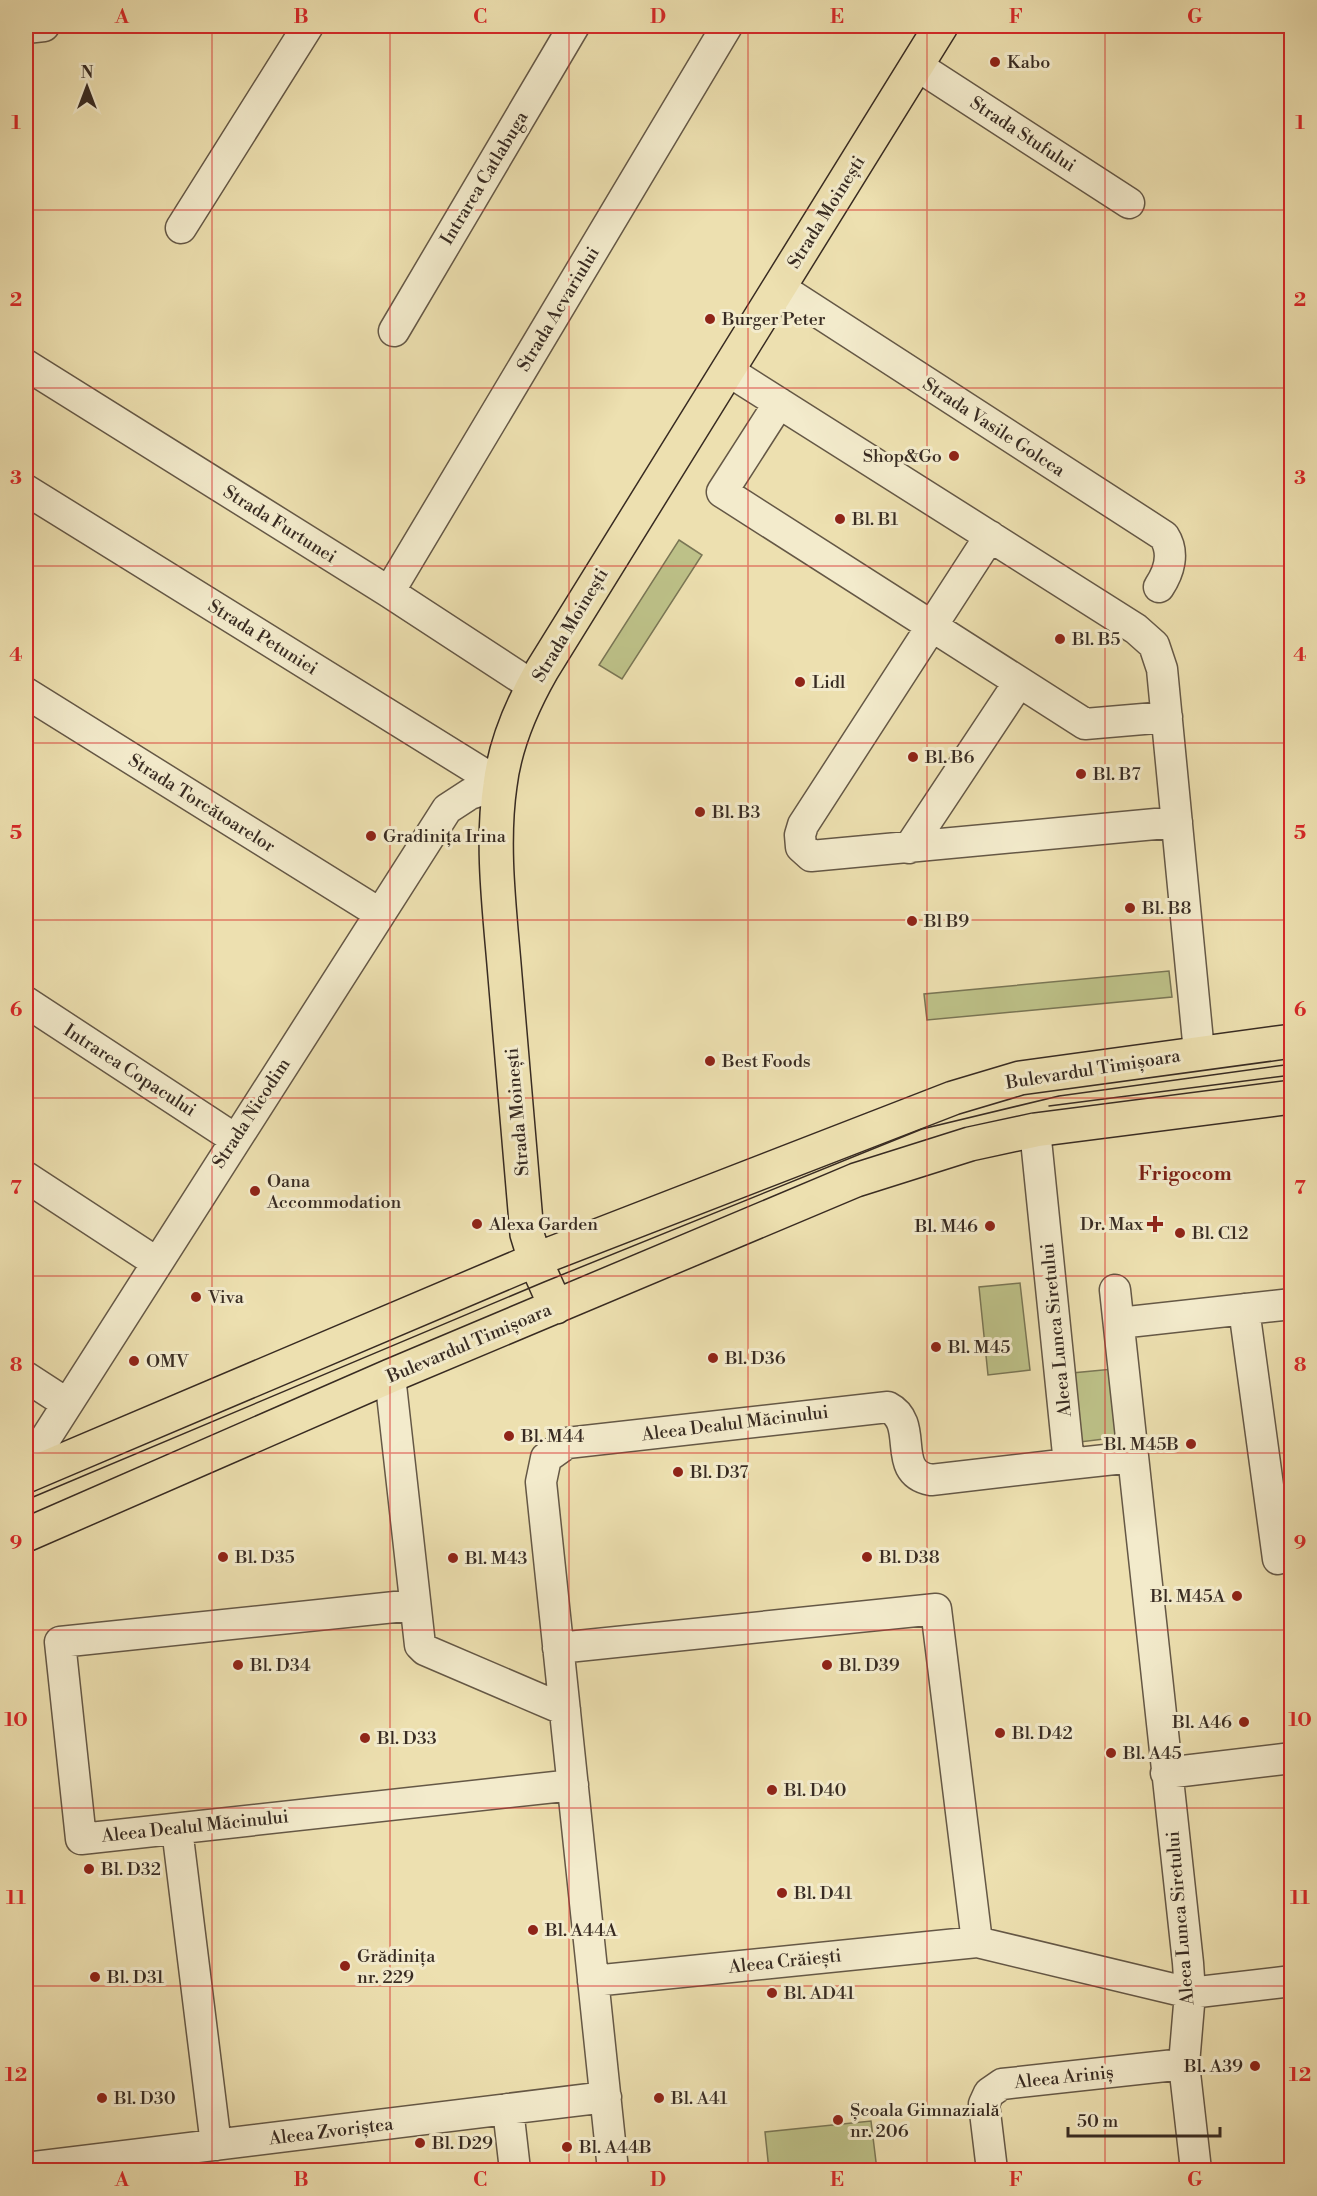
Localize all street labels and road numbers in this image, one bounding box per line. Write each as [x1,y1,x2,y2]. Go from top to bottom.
street label: Strada Stufului [965,92,1080,177]
street label: Intrarea Catlabuga [435,107,534,249]
street label: Strada Moinești [783,152,870,273]
street label: Strada Acvariului [512,243,605,376]
street label: Strada Vasile Golcea [918,373,1070,482]
street label: Strada Furtunei [219,480,341,568]
street label: Strada Moinești [527,564,613,686]
street label: Strada Petuniei [204,595,322,680]
street label: Strada Torcătoarelor [124,749,280,858]
street label: Intrarea Copacului [59,1019,200,1122]
street label: Bulevardul Timișoara [1003,1044,1183,1095]
street label: Strada Moinești [500,1047,535,1177]
street label: Strada Nicodim [207,1054,296,1173]
street label: Aleea Lunca Siretului [1036,1242,1077,1419]
street label: Bulevardul Timișoara [383,1298,556,1389]
street label: Aleea Dealul Măcinului [639,1401,830,1446]
street label: Aleea Dealul Măcinului [99,1805,290,1848]
street label: Aleea Lunca Siretului [1161,1830,1200,2007]
street label: Aleea Crăiești [727,1944,843,1979]
street label: Aleea Ariniș [1012,2061,1115,2094]
street label: Aleea Zvoriștea [267,2112,395,2151]

